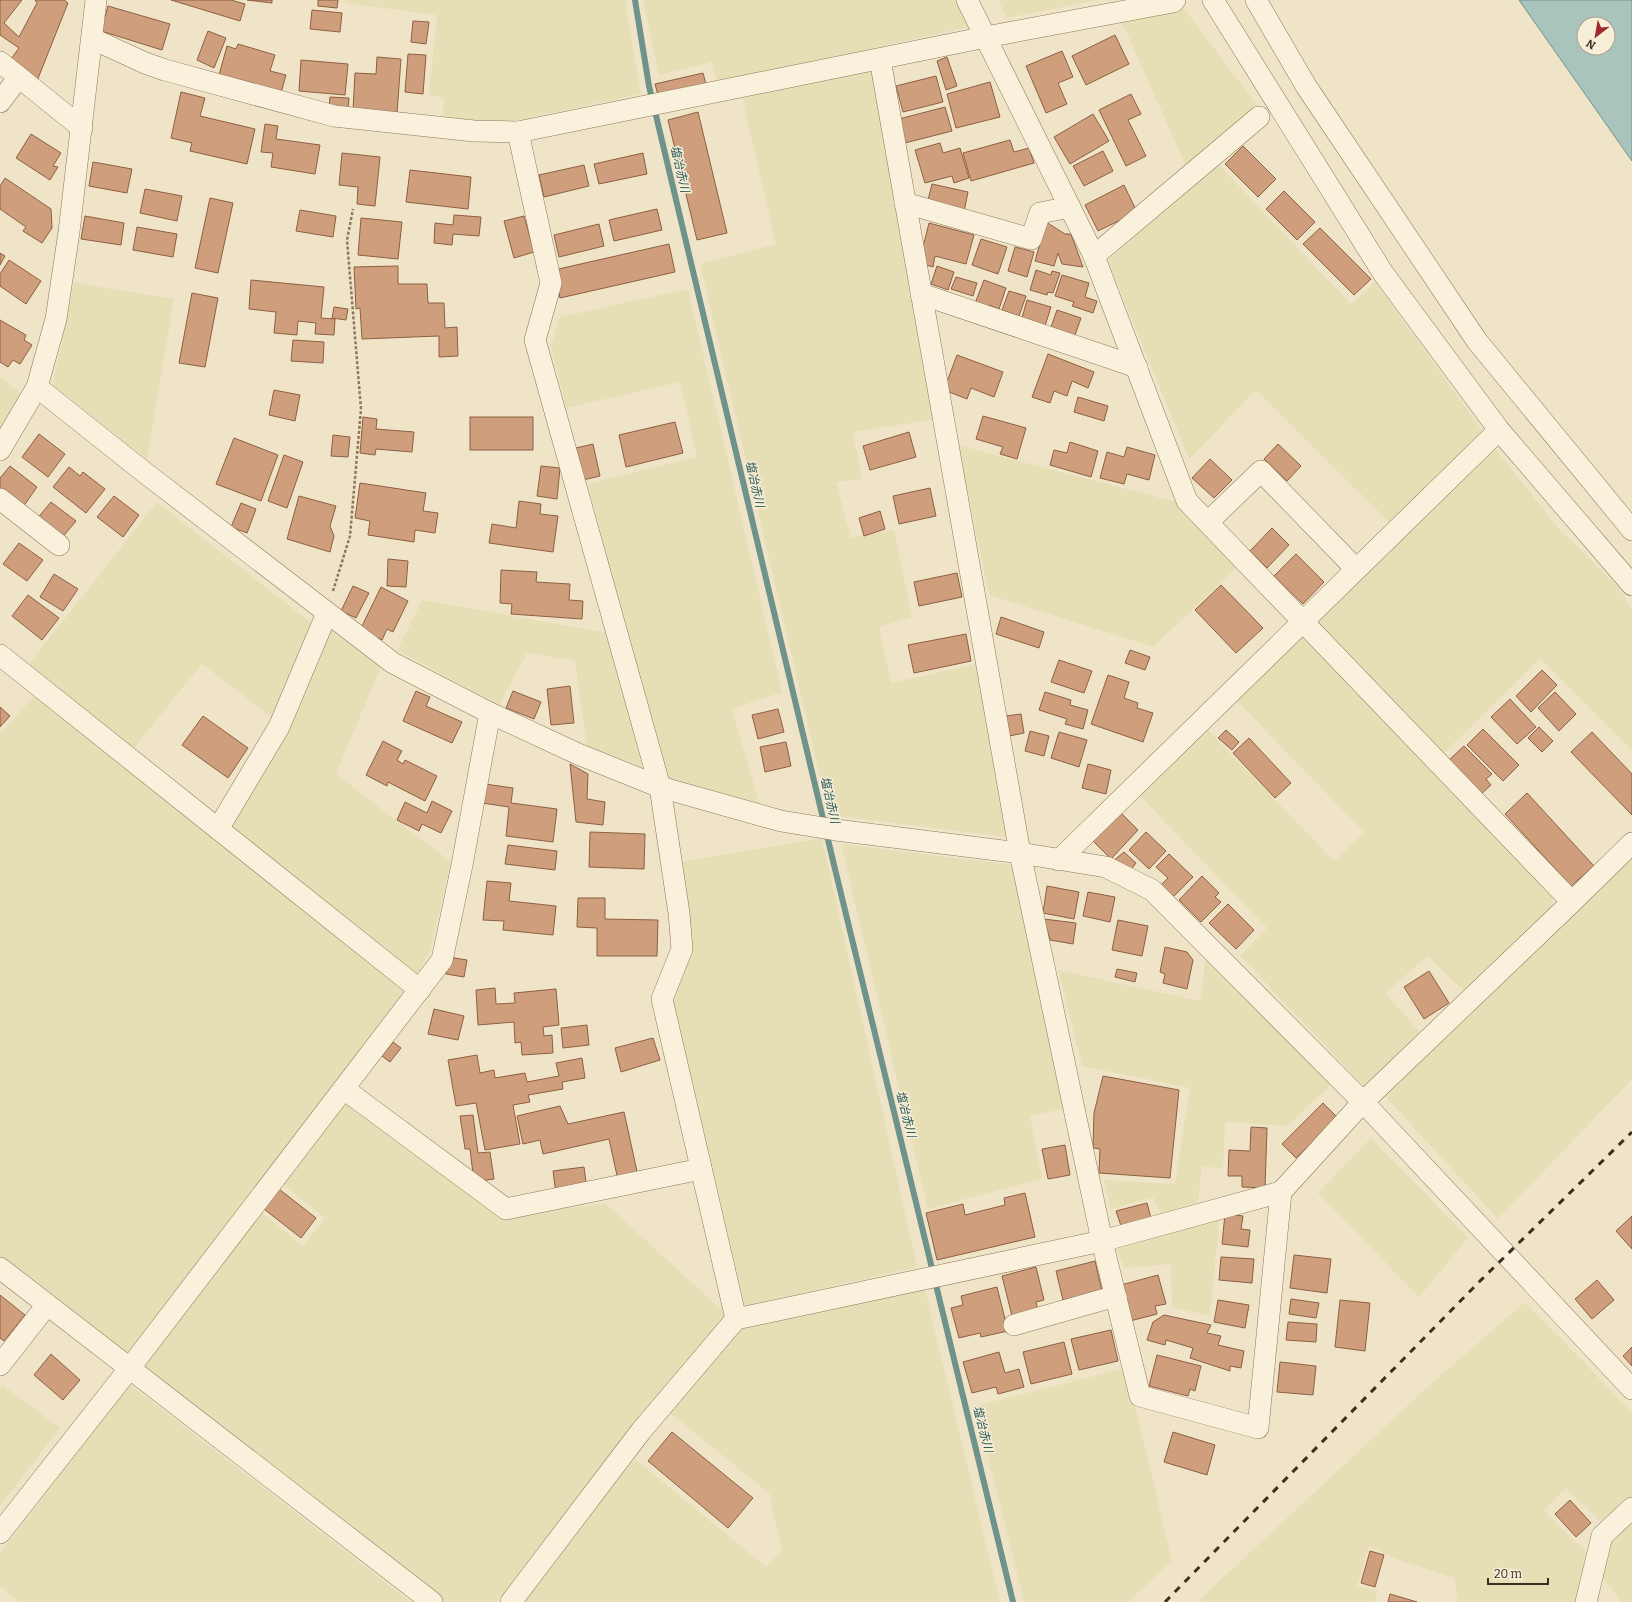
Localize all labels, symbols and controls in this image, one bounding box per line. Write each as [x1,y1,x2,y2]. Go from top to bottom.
north arrow [1576,16,1616,56]
text: N [1584,36,1598,52]
water label: 塩冶赤川 [668,144,693,196]
water label: 塩冶赤川 [743,459,768,511]
water label: 塩冶赤川 [818,775,843,827]
water label: 塩冶赤川 [893,1089,919,1141]
water label: 塩冶赤川 [970,1404,996,1456]
scale bar [1488,1560,1548,1586]
text: 20 m [1494,1567,1523,1581]

